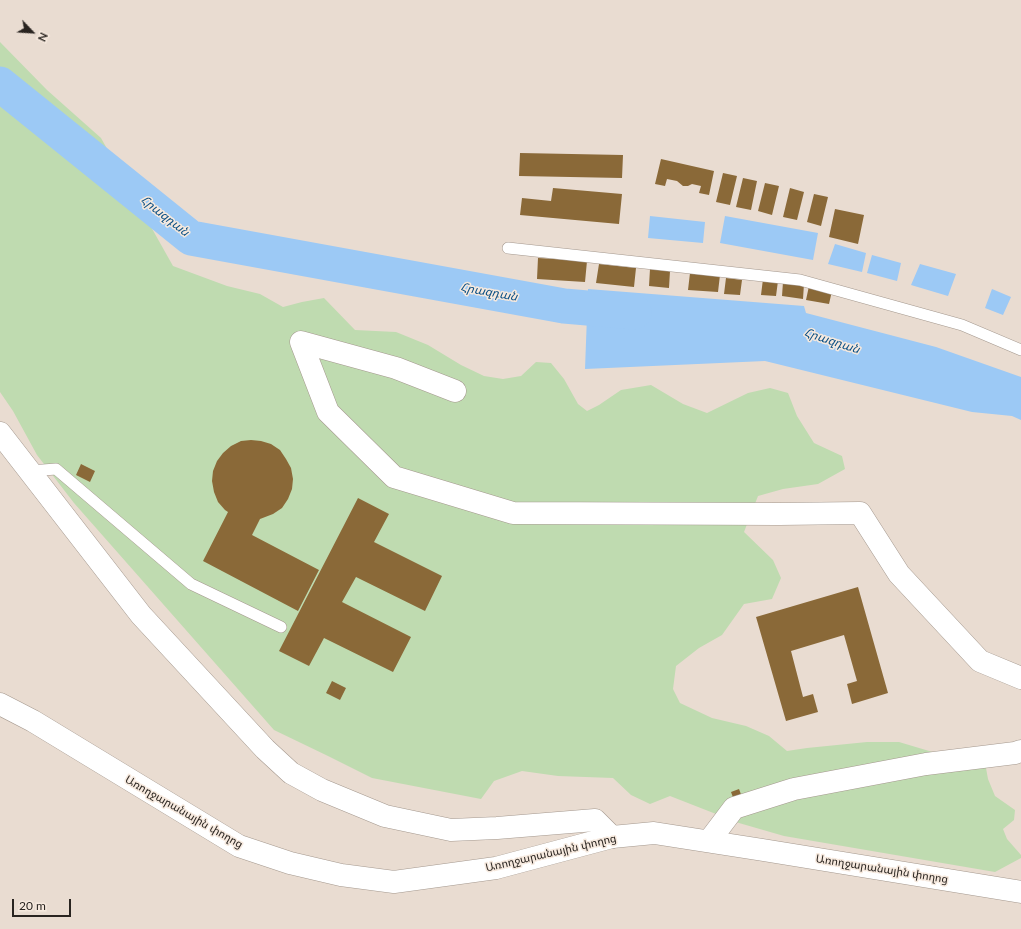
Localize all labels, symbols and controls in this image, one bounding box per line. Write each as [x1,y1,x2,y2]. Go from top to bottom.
north arrow [12,12,52,52]
text: N [36,31,51,44]
water label: Հրազդան [138,193,192,239]
water label: Հրազդան [459,280,519,304]
water label: Հրազդան [802,325,862,357]
street label: Առողջարանային փողոց [123,773,245,851]
street label: Առողջարանային փողոց [484,832,618,874]
street label: Առողջարանային փողոց [815,852,949,886]
scale bar [14,891,73,917]
text: 20 m [19,898,46,913]

